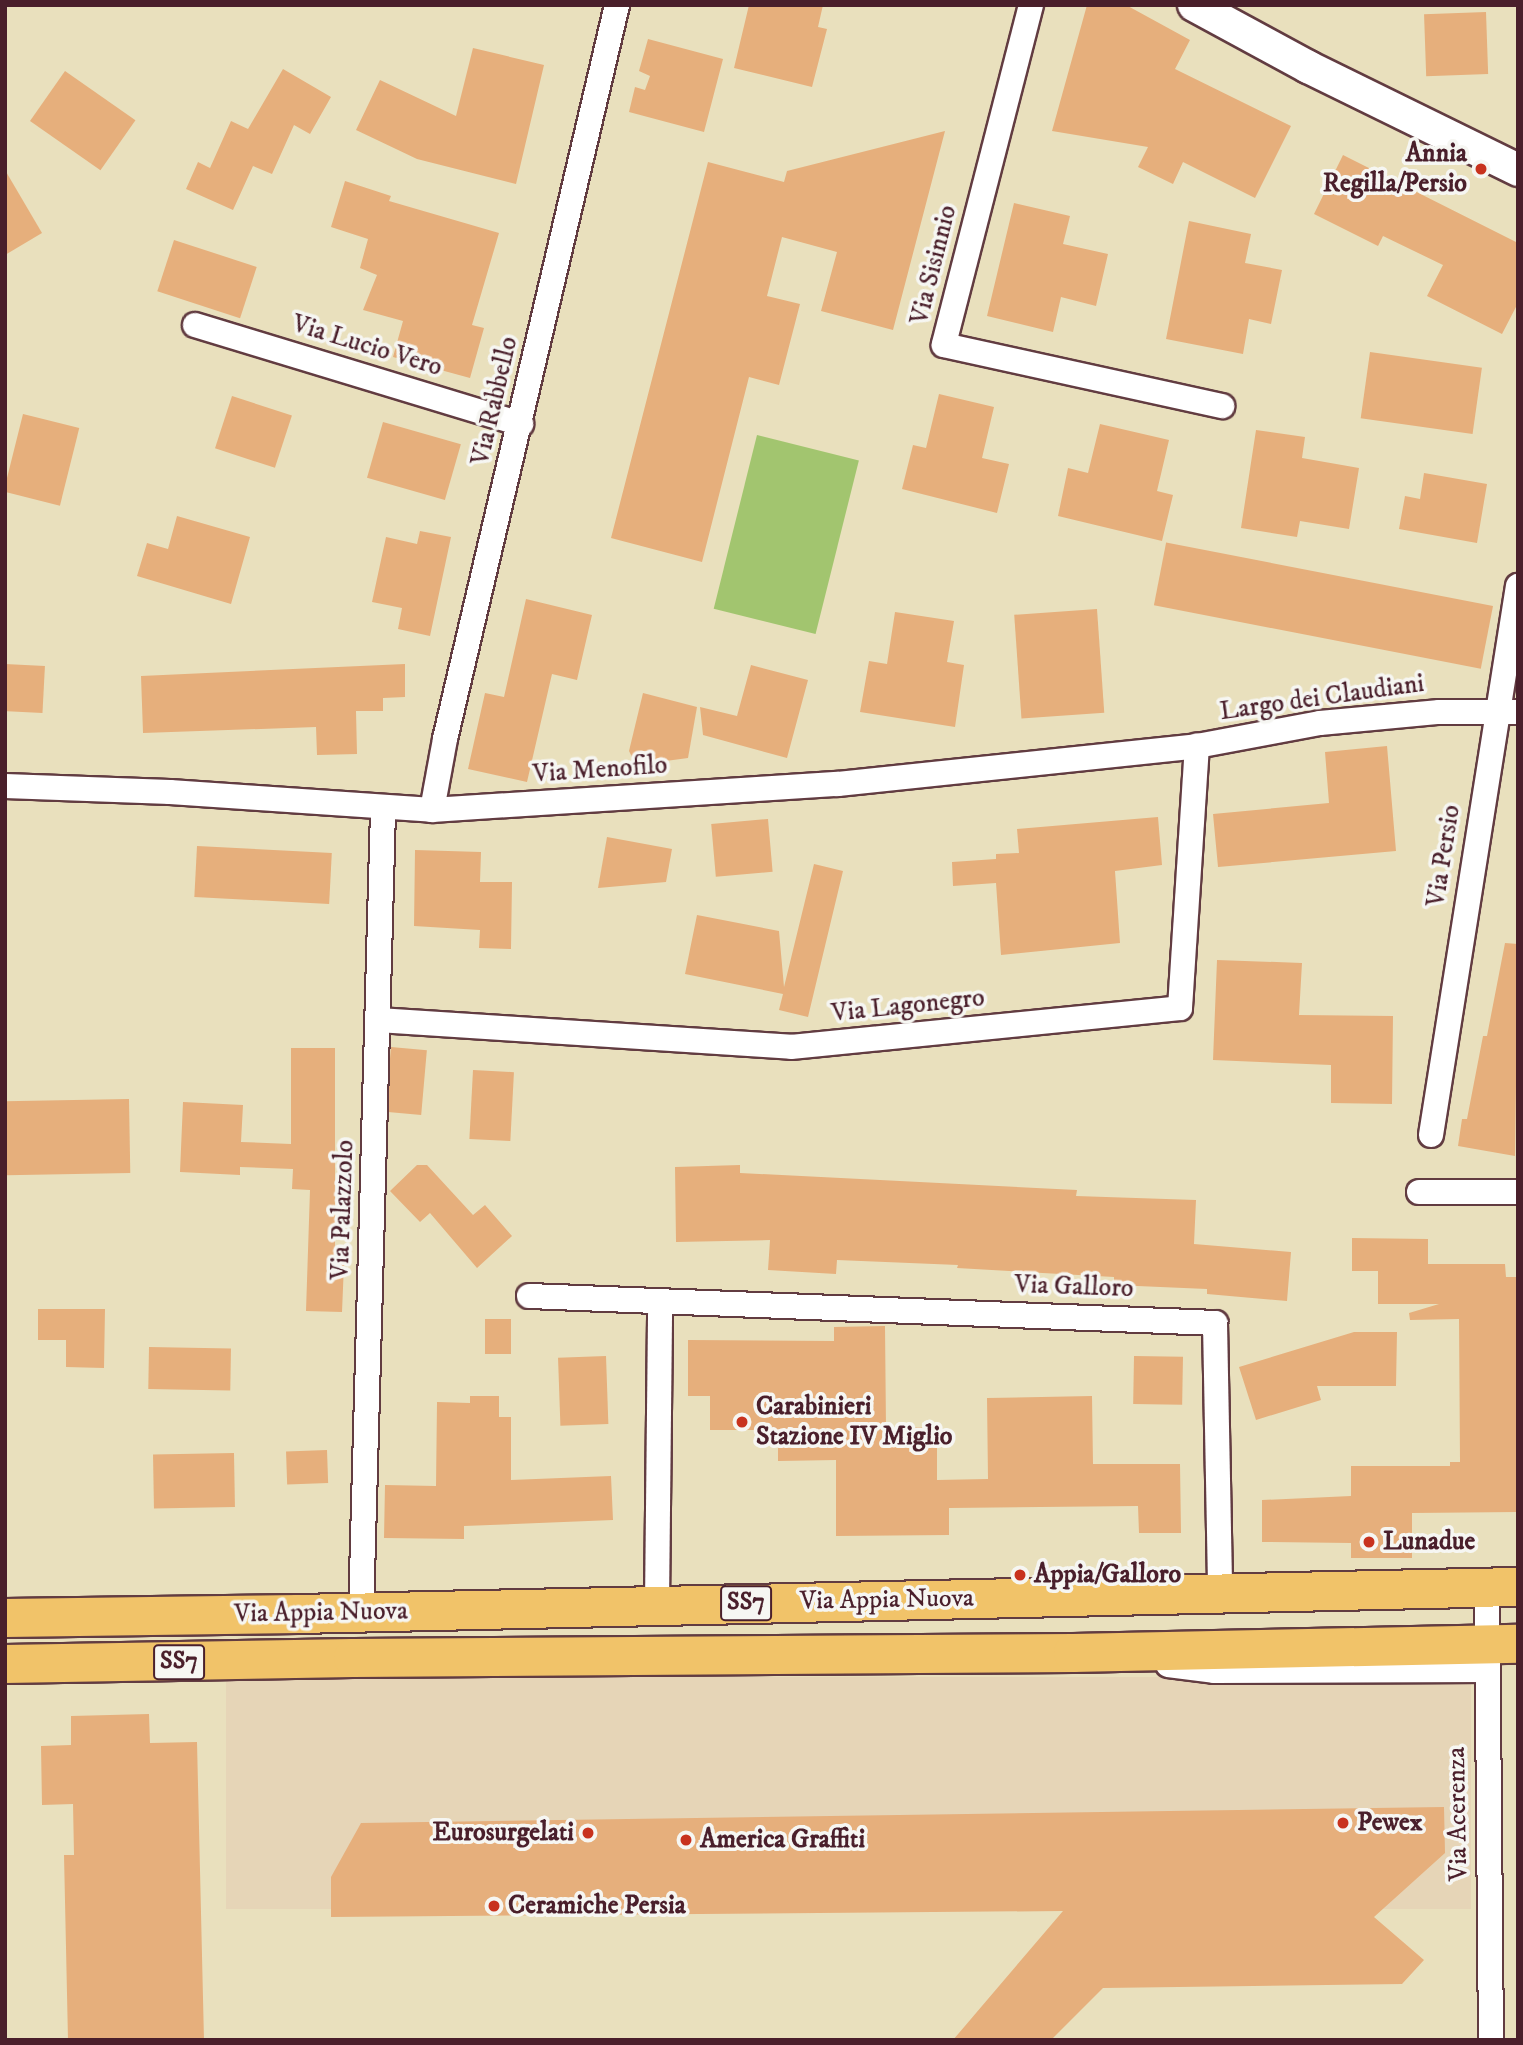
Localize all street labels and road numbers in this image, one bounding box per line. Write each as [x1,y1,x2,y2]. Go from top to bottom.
street label: Via Sisinnio [904,202,964,328]
street label: Via Lucio Vero [288,308,446,384]
street label: Via Rabbello [465,334,525,468]
street label: Largo dei Claudiani [1218,668,1426,728]
street label: Via Menofilo [532,750,668,790]
street label: Via Persio [1421,803,1467,909]
street label: Via Lagonegro [830,982,986,1030]
street label: Via Palazzolo [325,1139,361,1281]
street label: Via Galloro [1014,1269,1134,1305]
road number: SS7 [720,1582,772,1624]
street label: Via Appia Nuova [800,1583,974,1617]
street label: Via Appia Nuova [234,1596,408,1630]
road number: SS7 [153,1642,205,1682]
street label: Via Acerenza [1441,1747,1475,1881]

